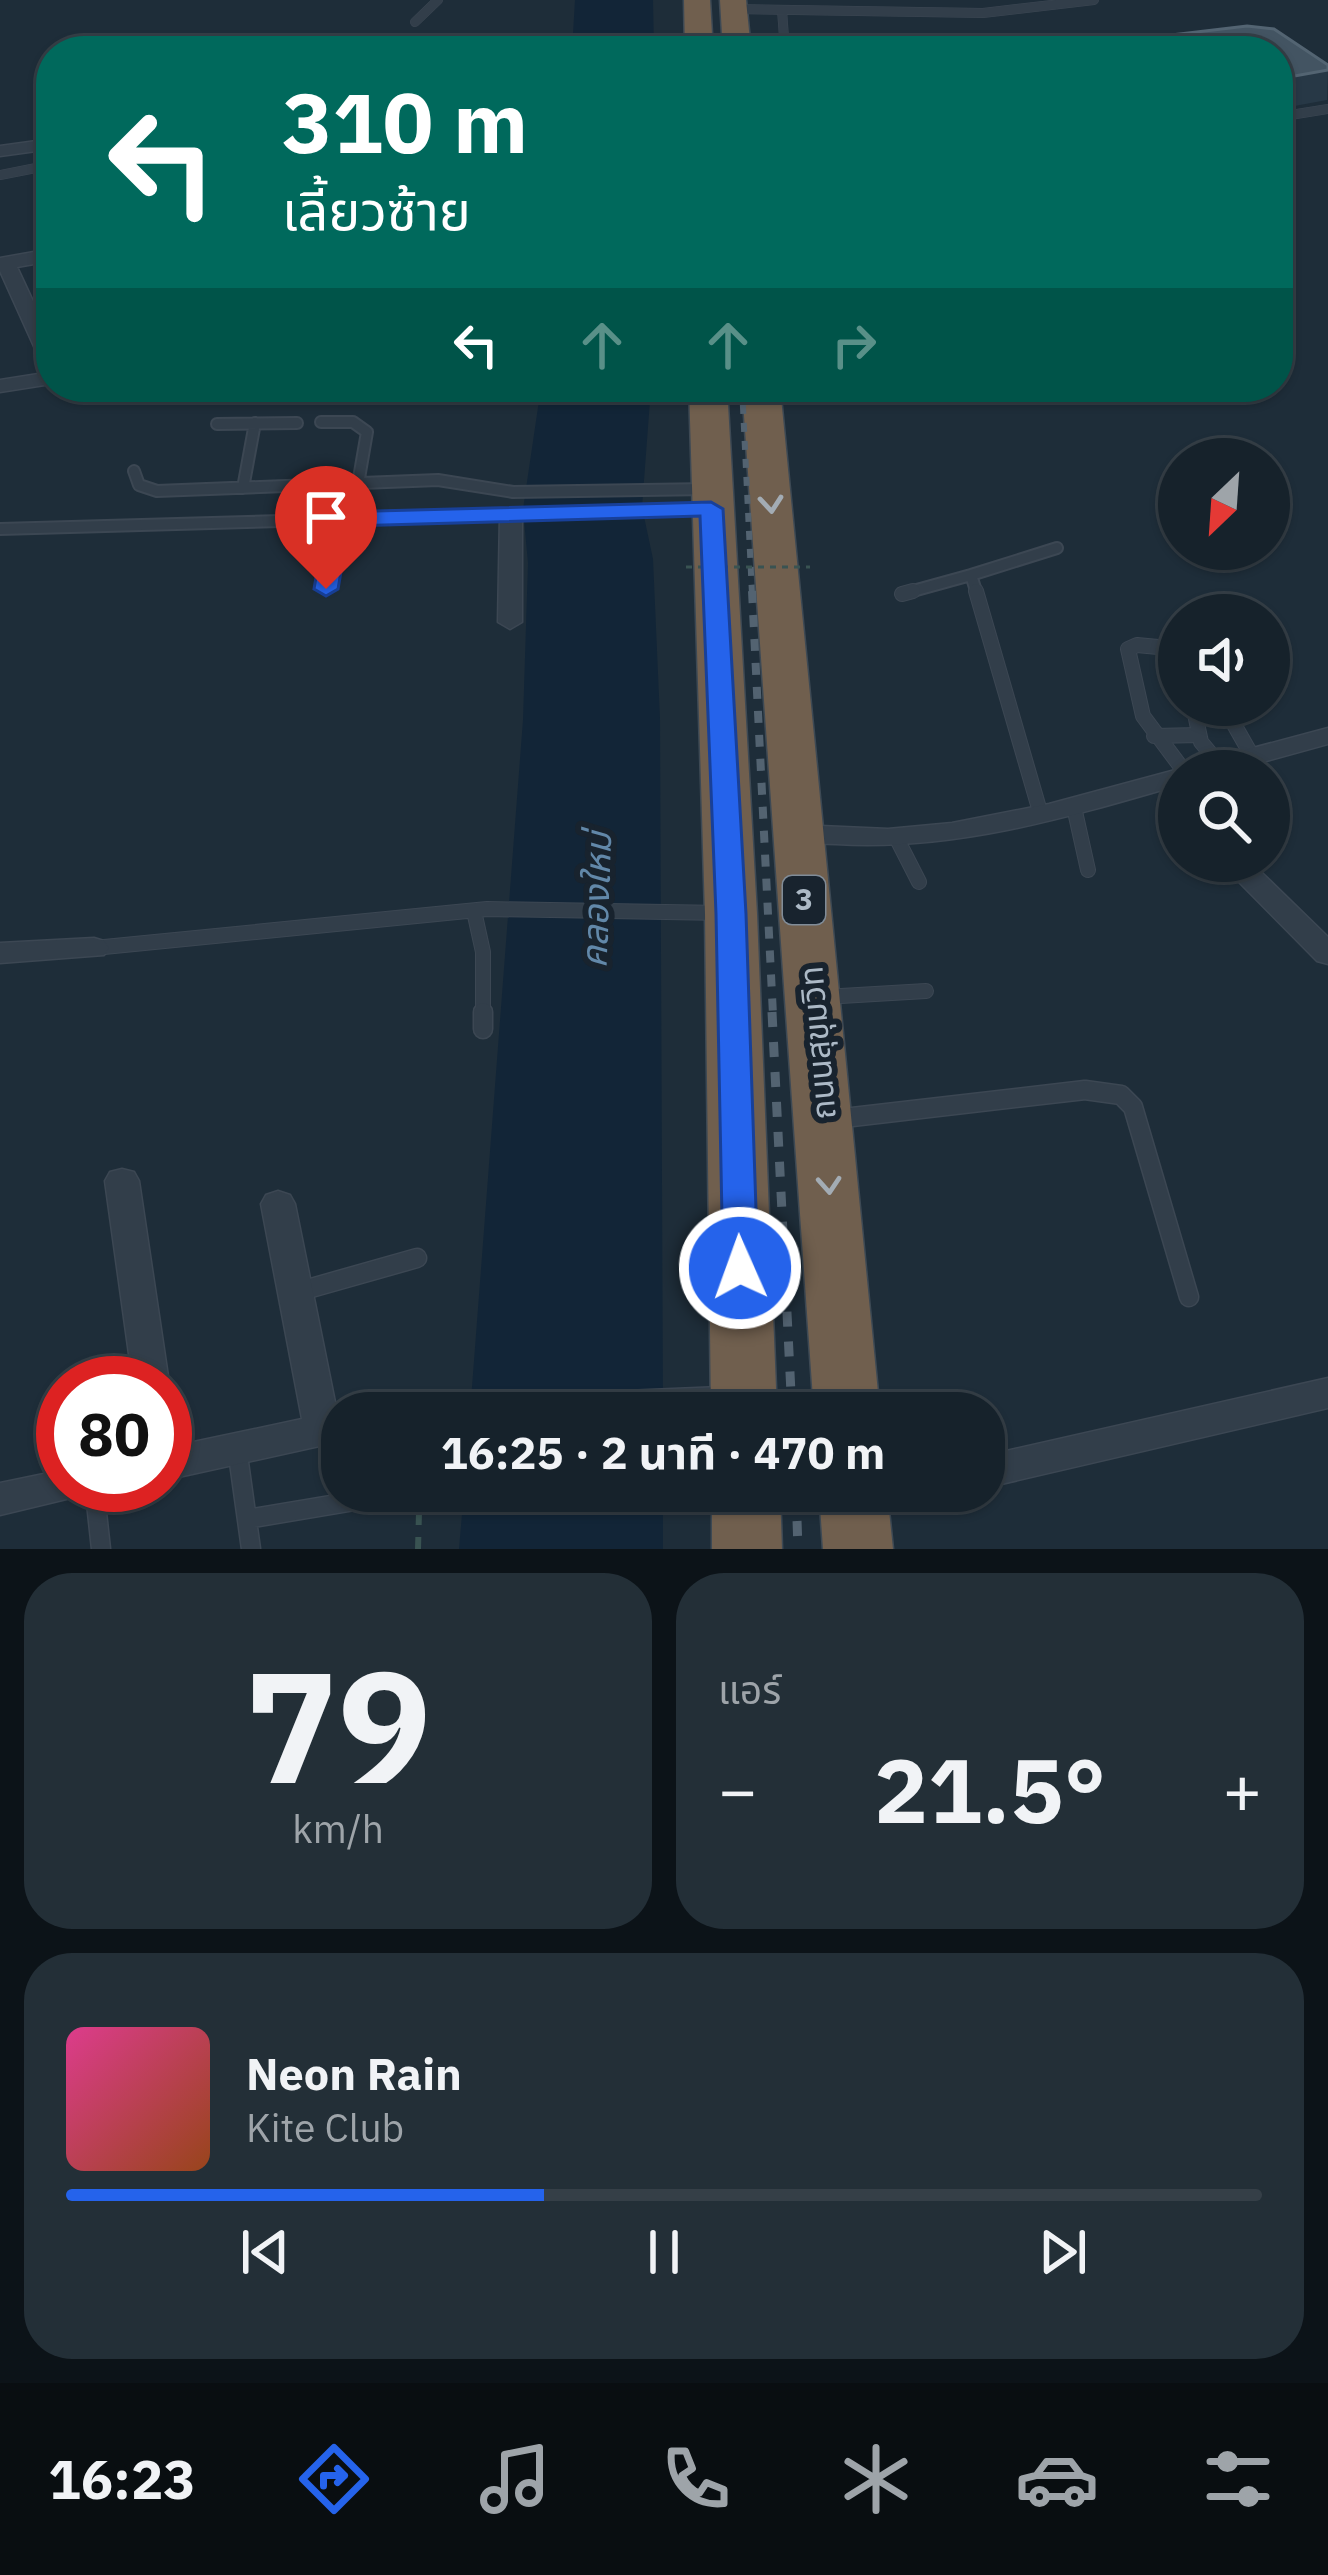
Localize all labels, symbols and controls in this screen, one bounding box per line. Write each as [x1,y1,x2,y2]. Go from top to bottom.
text: 310 m [282,67,528,176]
icon: left [84,84,240,240]
text: เลี้ยวซ้าย [282,175,471,245]
icon: left [443,312,509,378]
icon: ahead [569,312,635,378]
icon: ahead [695,312,761,378]
icon: right [821,312,887,378]
north arrow [1158,438,1290,570]
map controls [1158,438,1290,882]
pin [275,466,377,589]
icon: arrive [293,484,359,550]
one-way arrow [758,495,783,514]
button: sound [1158,594,1290,726]
button: search [1158,750,1290,882]
water label: คลองใหม่ [570,826,622,969]
road number: 3 [783,876,825,924]
street label: ถนนสุขุมวิท [788,965,845,1122]
one-way arrow [816,1176,842,1195]
position arrow [677,1205,803,1331]
speed limit sign: 80 [36,1356,192,1512]
text: 16:25 · 2 นาที · 470 m [441,1423,885,1481]
text: 79 [244,1623,432,1826]
text: แอร์ [718,1664,781,1715]
text: 21.5° [874,1731,1106,1848]
text: − [718,1746,758,1832]
text: + [1222,1746,1262,1832]
text: km/h [292,1803,384,1854]
text: Neon Rain [246,2044,462,2102]
text: Kite Club [246,2102,404,2153]
icon: previous [232,2219,298,2285]
icon: pause [631,2219,697,2285]
icon: next [1030,2219,1096,2285]
icon: directions [292,2437,376,2521]
icon: music [473,2437,557,2521]
icon: phone [654,2437,738,2521]
icon: climate [834,2437,918,2521]
icon: car [1015,2437,1099,2521]
icon: filters [1196,2437,1280,2521]
text: 16:23 [48,2444,196,2514]

